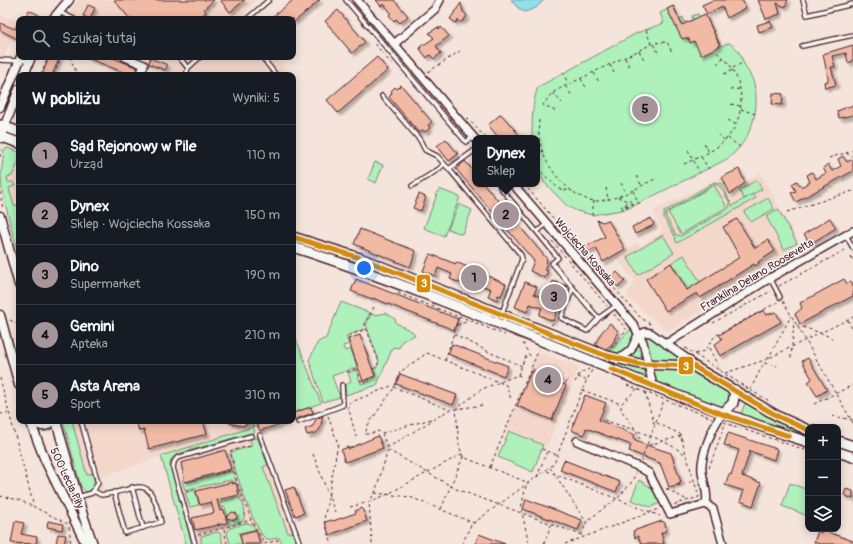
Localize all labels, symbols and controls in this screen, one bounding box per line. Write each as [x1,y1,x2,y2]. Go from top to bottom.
search box [16,16,296,60]
icon: search [30,27,52,49]
text: Szukaj tutaj [62,29,136,48]
text: W pobliżu [32,88,100,109]
text: Wyniki: 5 [233,90,280,106]
pin: 5 [632,94,658,124]
popup [472,135,540,187]
text: Sąd Rejonowy w Pile [70,137,196,156]
text: Dynex [486,144,526,163]
text: 1 [42,147,48,163]
text: 110 m [247,147,280,163]
text: Urząd [70,156,103,172]
text: Sklep [486,163,515,179]
text: Dynex [70,197,109,216]
pin: 2 [493,200,519,230]
text: 2 [41,207,49,223]
text: 150 m [245,207,280,223]
street label: Wojciecha Kossaka [552,215,618,289]
text: Sklep · Wojciecha Kossaka [70,216,210,232]
street label: Franklina Delano Roosevelta [698,236,816,314]
text: Dino [70,257,99,276]
your location [354,258,374,278]
pin: 1 [461,263,487,293]
text: 3 [41,267,49,283]
text: 190 m [245,267,280,283]
line badge: 3 [416,274,431,293]
text: Supermarket [70,276,141,292]
text: 3 [421,277,427,290]
pin: 3 [541,282,567,312]
text: Gemini [70,317,114,336]
text: 4 [41,327,49,343]
text: 210 m [244,327,280,343]
text: Apteka [70,336,108,352]
line badge: 3 [678,356,694,375]
text: 3 [683,360,689,373]
pin: 4 [535,365,561,395]
text: Asta Arena [70,377,140,396]
text: 5 [41,387,49,403]
text: 310 m [244,387,280,403]
text: Sport [70,396,101,412]
map controls [805,424,841,532]
button: + [805,424,841,460]
street label: 500 Lecia Piły [47,446,87,511]
button: − [805,460,841,496]
button: layers [805,496,841,532]

